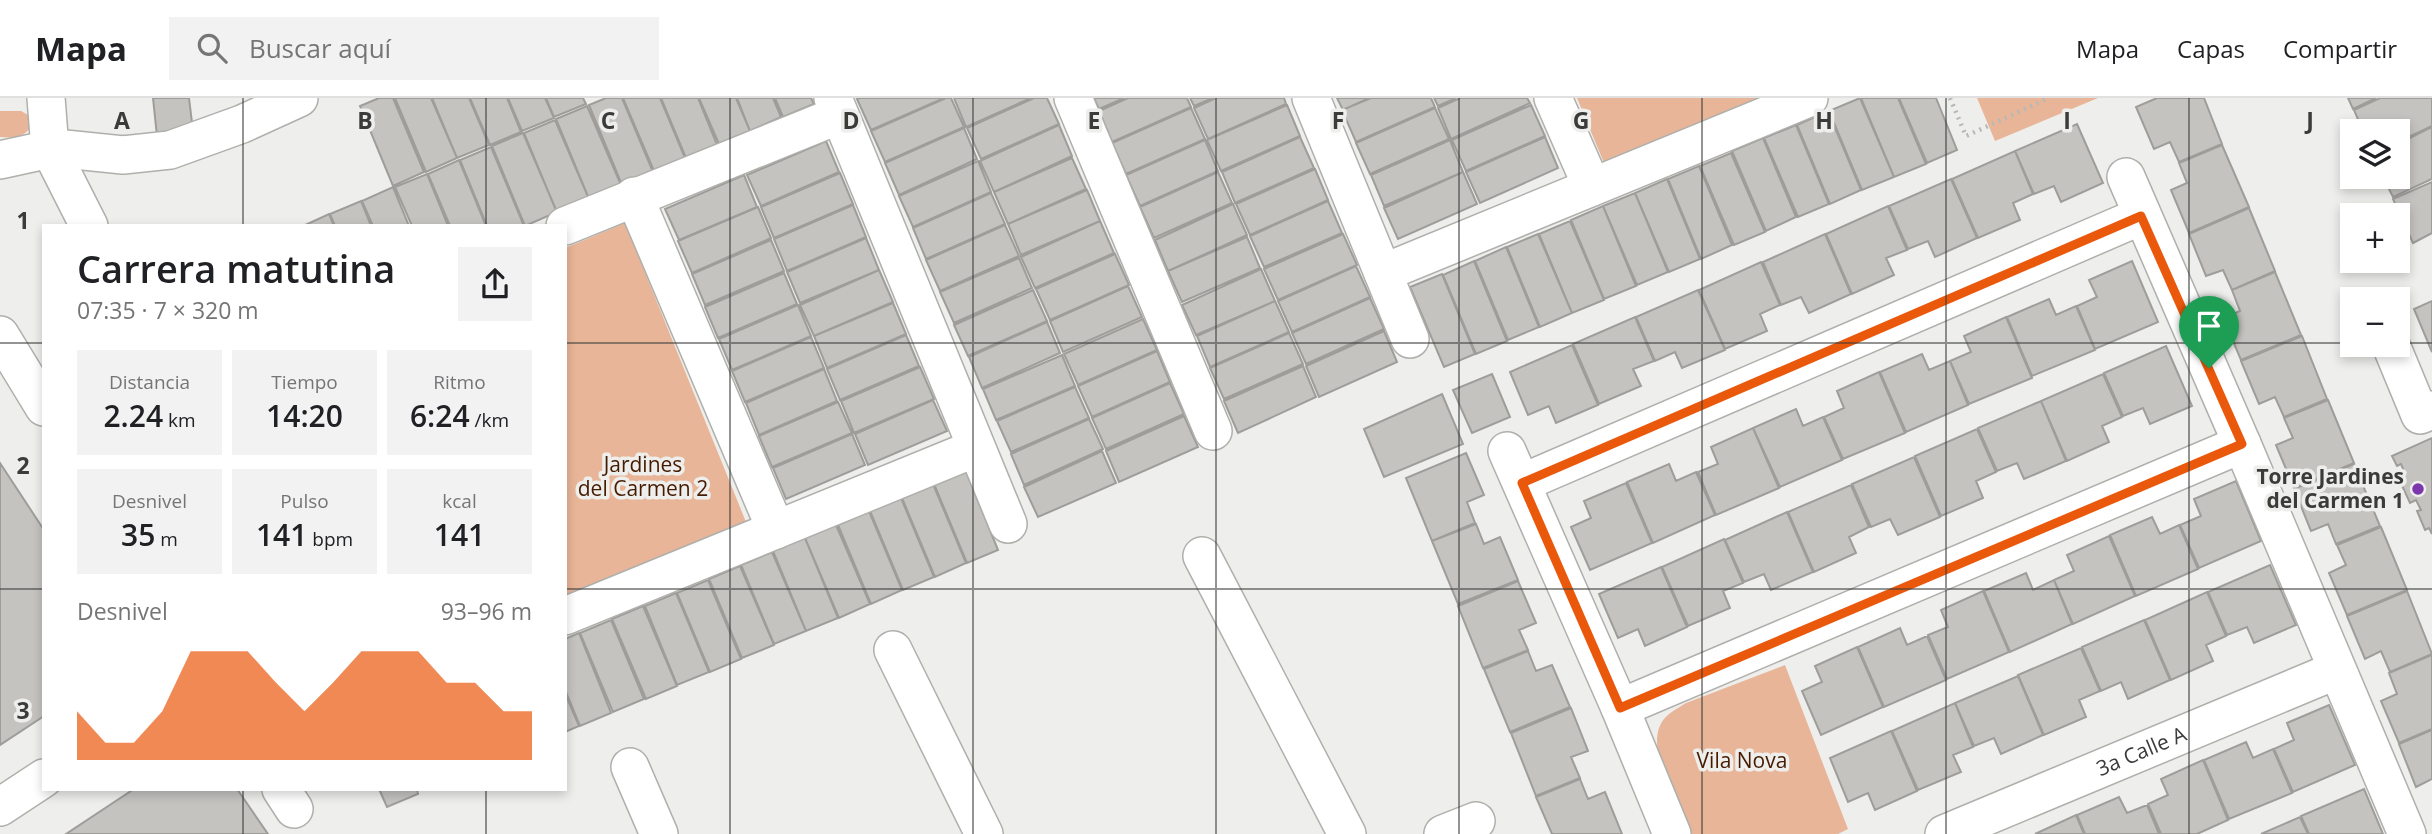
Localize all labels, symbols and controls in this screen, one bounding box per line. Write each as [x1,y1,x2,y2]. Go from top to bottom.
search box [169,17,659,80]
text: Mapa [35,26,127,71]
icon: search [193,29,231,67]
text: Buscar aquí [249,30,391,66]
text: Mapa [2076,32,2139,65]
text: Capas [2177,32,2245,65]
text: Compartir [2283,32,2397,65]
text: A [114,104,130,136]
text: B [357,104,373,136]
text: C [601,104,615,136]
text: D [842,104,860,136]
text: E [1088,104,1100,136]
text: F [1332,104,1344,136]
text: G [1573,104,1589,136]
text: H [1815,104,1833,136]
text: I [2063,104,2071,136]
text: J [2304,104,2314,136]
map controls [2340,119,2410,357]
button: layers [2340,119,2410,189]
button: + [2340,203,2410,273]
text: 1 [16,204,30,236]
text: Carrera matutina [77,242,395,294]
button: share [458,247,532,321]
button: − [2340,287,2410,357]
text: 07:35 · 7 × 320 m [77,294,259,326]
pin [2179,296,2239,368]
icon: arrive [2190,307,2228,345]
text: Distancia [109,369,190,395]
text: Tiempo [271,369,338,395]
text: Ritmo [433,369,486,395]
text: 2.24 [103,395,163,436]
text: 14:20 [266,395,343,436]
text: 6:24 [410,395,470,436]
text: km [163,407,196,433]
text: /km [470,407,509,433]
text: 2 [16,449,30,481]
park label: Jardines del Carmen 2 [578,450,708,502]
place label: Torre Jardines del Carmen 1 [2256,462,2404,514]
marker: Torre Jardines del Carmen 1 [2410,481,2426,497]
text: Desnivel [112,488,187,514]
text: Pulso [280,488,329,514]
text: kcal [442,488,477,514]
text: 35 [121,514,155,555]
text: 141 [256,514,307,555]
text: 141 [434,514,485,555]
text: m [155,526,178,552]
text: bpm [307,526,353,552]
text: Desnivel [77,595,168,627]
text: 93–96 m [441,595,532,627]
text: 3 [16,694,30,726]
street label: 3a Calle A [2092,719,2191,782]
park label: Vila Nova [1697,746,1787,774]

